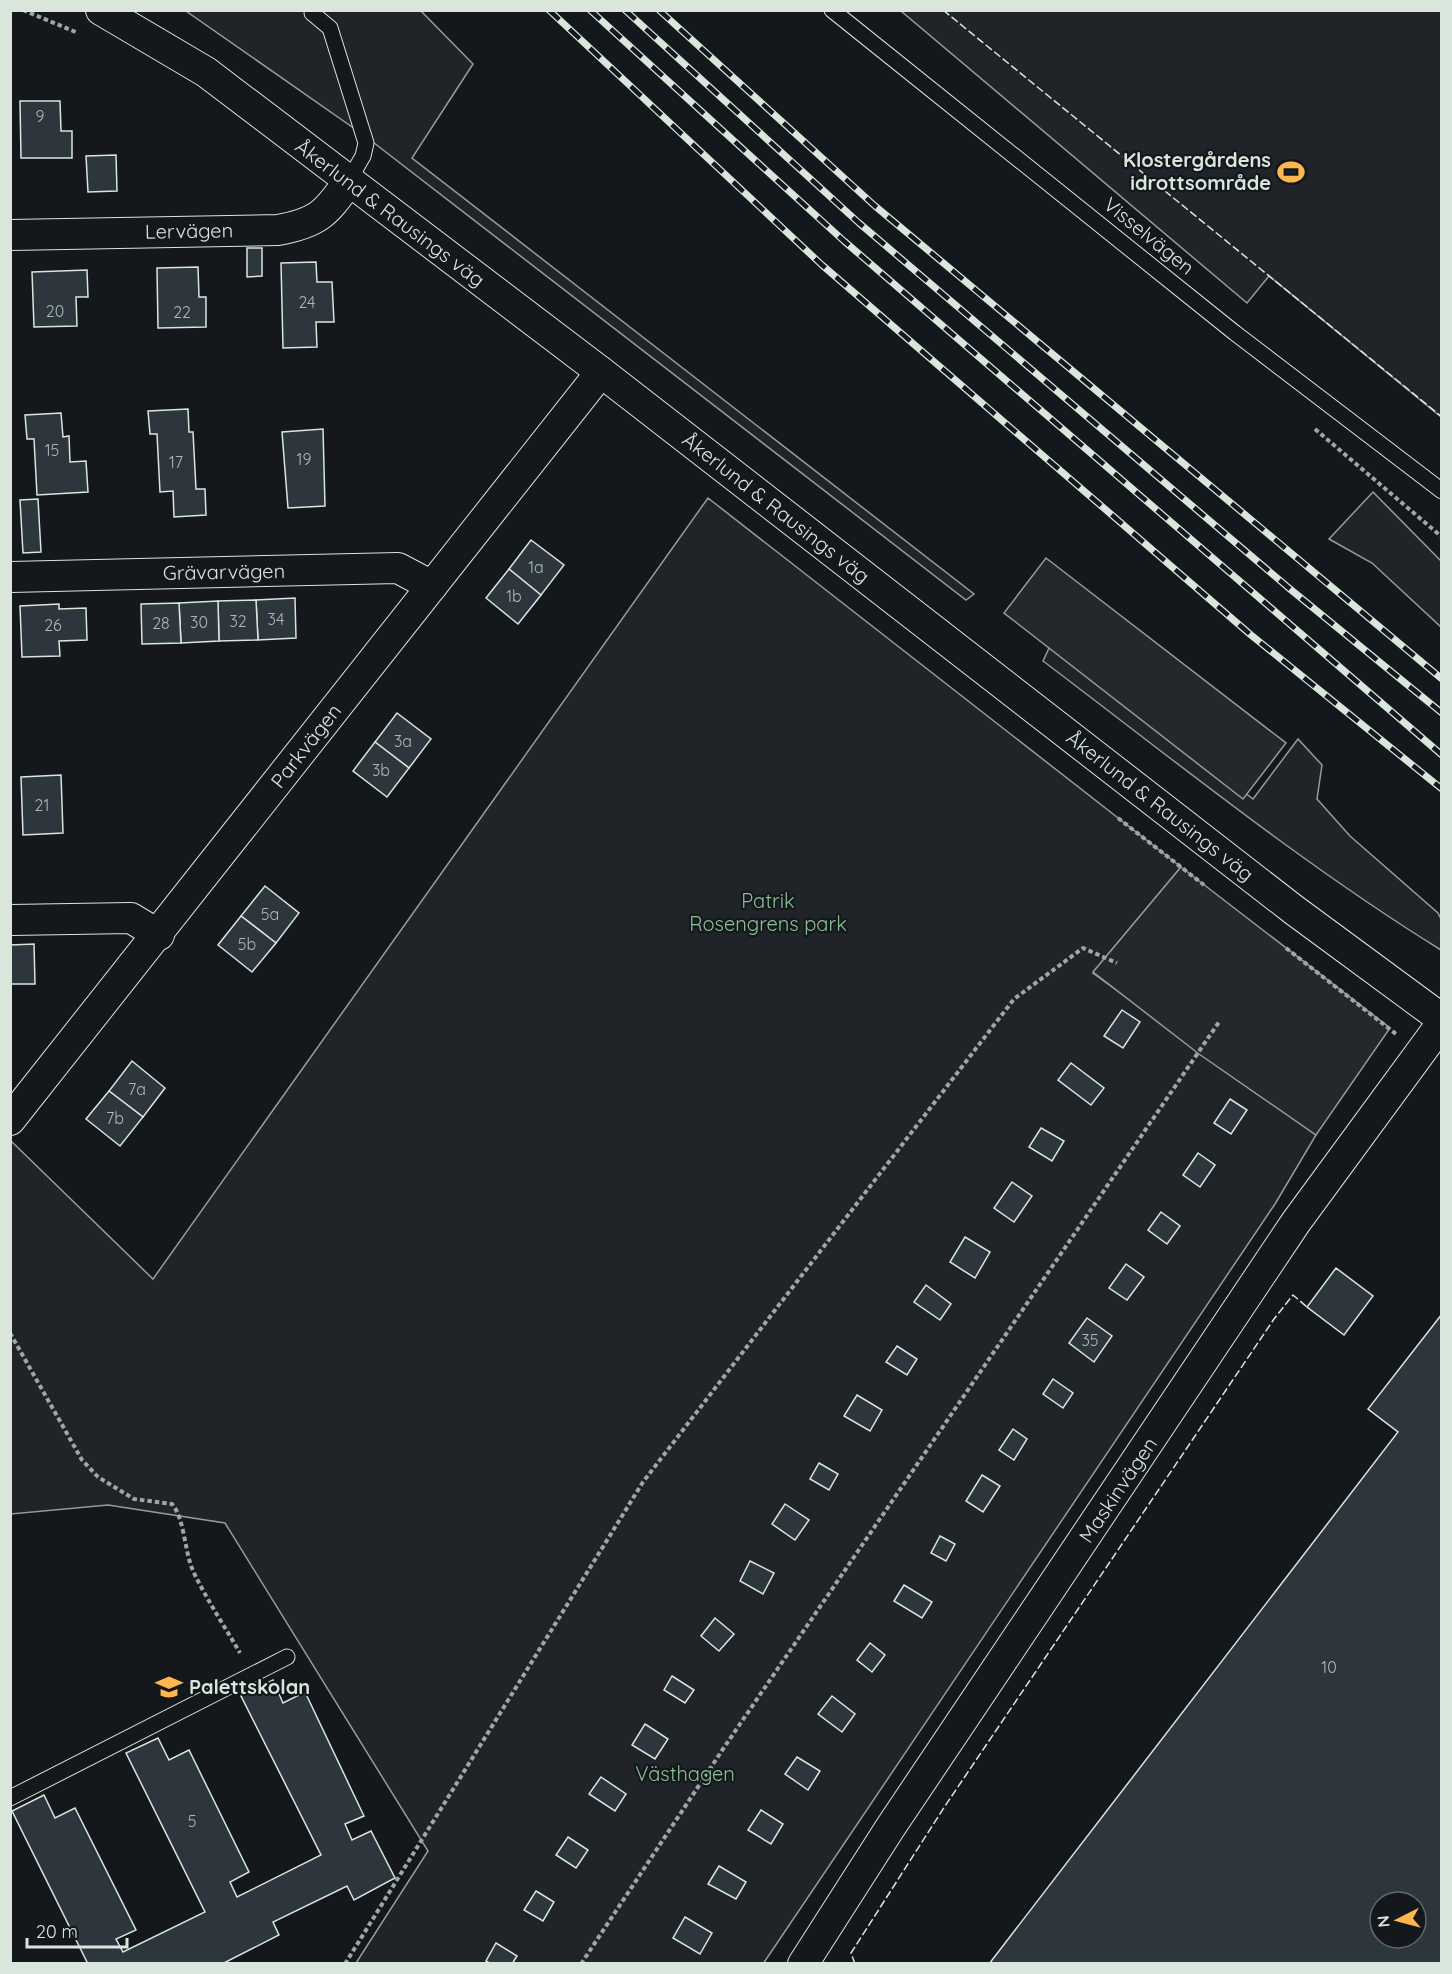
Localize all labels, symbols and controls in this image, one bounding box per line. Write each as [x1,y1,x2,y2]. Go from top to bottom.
house number: 9 [36,106,45,126]
street label: Åkerlund & Rausings väg [291,133,490,292]
place label: Klostergårdens idrottsområde [1123,147,1271,195]
sports icon: Klostergårdens idrottsområde [1276,157,1306,187]
street label: Visselvägen [1099,191,1200,280]
street label: Lervägen [145,217,233,244]
house number: 24 [298,292,316,312]
house number: 20 [46,301,64,321]
house number: 22 [173,302,191,322]
street label: Åkerlund & Rausings väg [678,427,875,588]
house number: 15 [45,440,59,460]
house number: 19 [297,449,311,469]
house number: 17 [169,452,183,472]
house number: 1a [528,557,544,577]
street label: Grävarvägen [163,558,285,585]
house number: 1b [506,586,522,606]
house number: 34 [268,609,284,629]
house number: 32 [229,611,247,631]
house number: 30 [190,612,208,632]
house number: 28 [152,613,170,633]
house number: 26 [44,615,62,635]
street label: Parkvägen [265,699,346,793]
street label: Åkerlund & Rausings väg [1062,725,1259,886]
house number: 3a [394,731,412,751]
house number: 3b [372,760,390,780]
house number: 21 [35,795,49,815]
park label: Patrik Rosengrens park [689,888,847,936]
house number: 5a [261,904,279,924]
house number: 5b [238,934,256,954]
house number: 7a [128,1079,146,1099]
house number: 7b [106,1108,124,1128]
house number: 35 [1081,1330,1099,1350]
street label: Maskinvägen [1073,1432,1162,1547]
house number: 10 [1321,1657,1337,1677]
school or university icon: Palettskolan [154,1672,184,1702]
place label: Palettskolan [189,1674,310,1699]
park label: Västhagen [635,1761,735,1786]
house number: 5 [188,1811,196,1831]
north arrow [1368,1890,1428,1950]
scale bar [27,1911,128,1949]
text: N [1373,1915,1394,1928]
text: 20 m [36,1920,78,1943]

